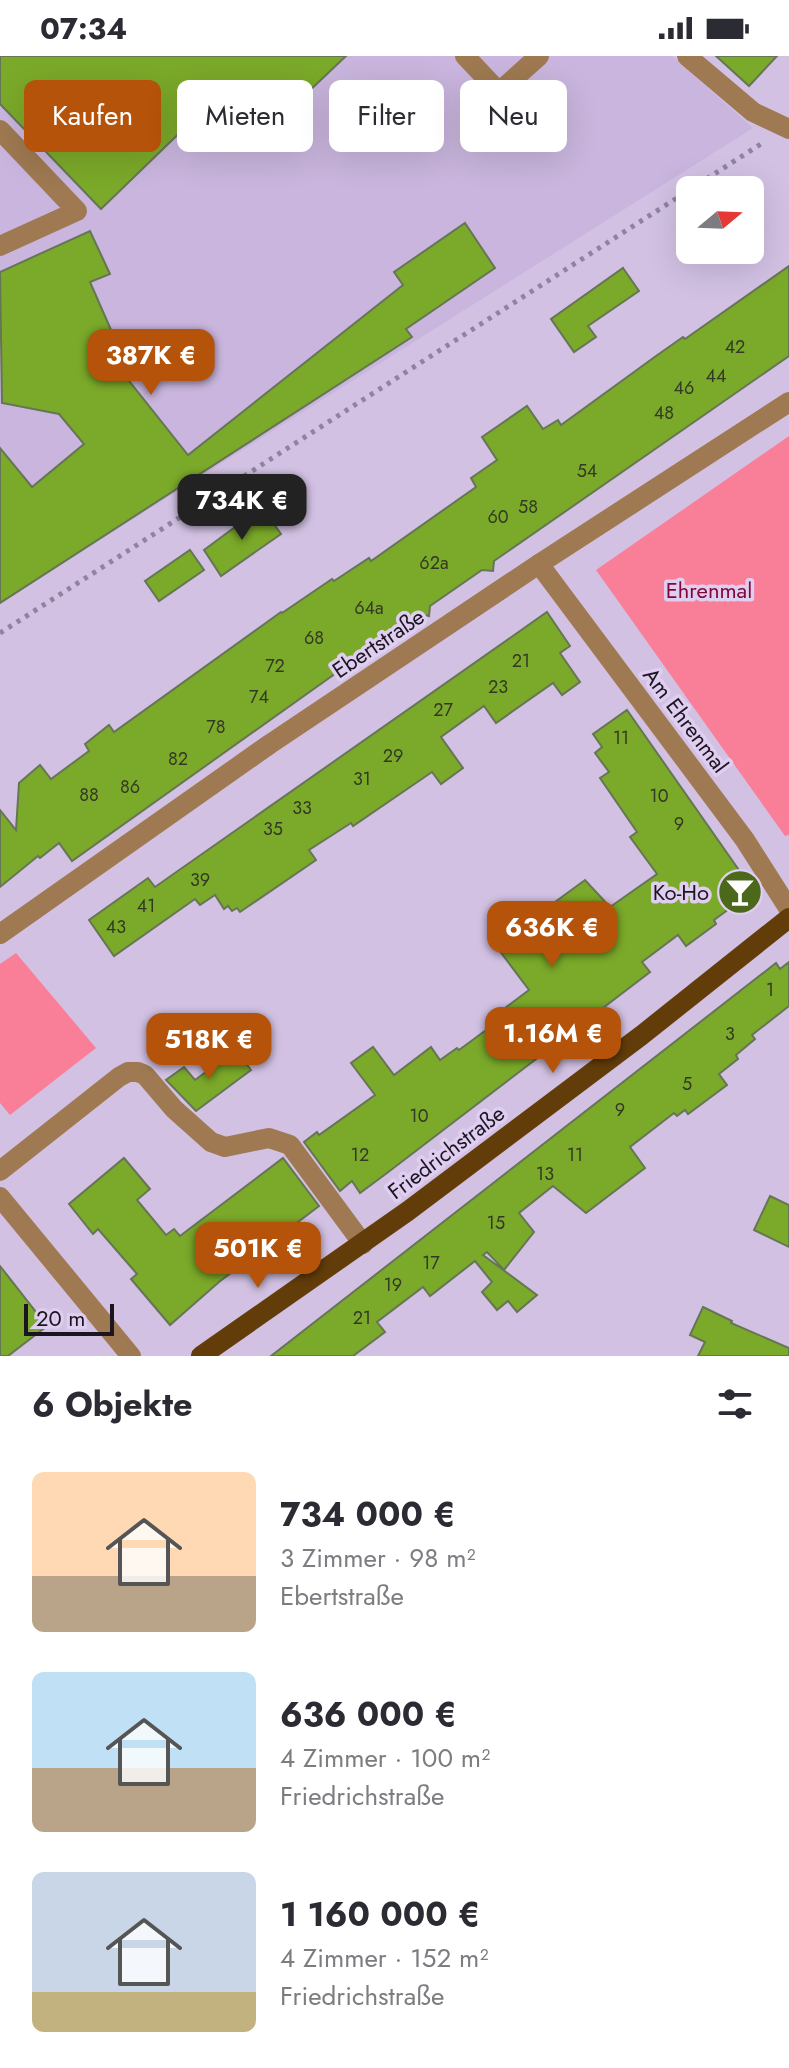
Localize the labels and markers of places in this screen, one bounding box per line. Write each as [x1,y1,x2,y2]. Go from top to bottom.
pin: 387K € [86,329,216,397]
pin: 734K € [177,474,307,542]
bar icon: Ko-Ho [716,868,764,916]
place label: Ko-Ho [653,876,709,908]
pin: 636K € [487,901,617,969]
pin: 1.16M € [479,1007,627,1075]
pin: 518K € [144,1013,274,1081]
pin: 501K € [193,1222,323,1290]

